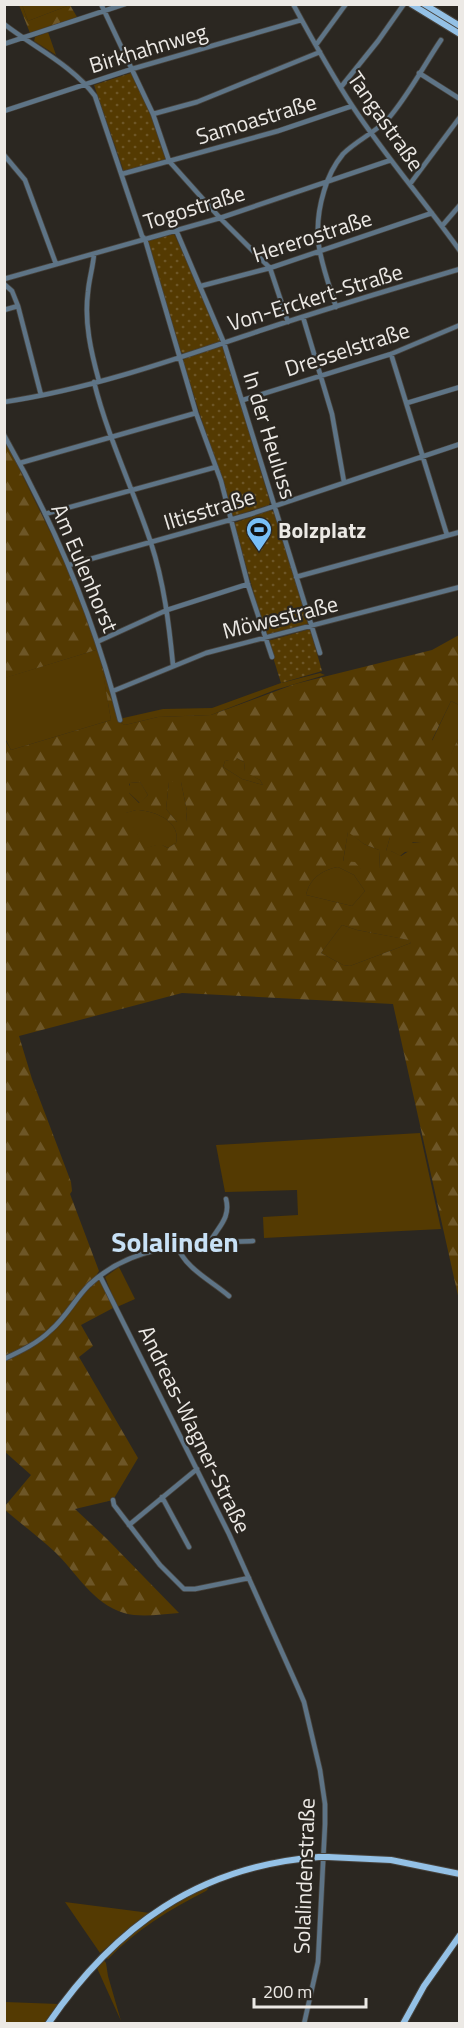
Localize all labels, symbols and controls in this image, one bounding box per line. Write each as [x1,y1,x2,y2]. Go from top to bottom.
street label: Birkhahnweg [85,14,211,82]
street label: Tangastraße [339,64,433,178]
street label: Samoastraße [192,85,320,153]
street label: Togostraße [139,175,249,239]
street label: Hererostraße [248,201,376,271]
street label: Von-Erckert-Straße [223,254,407,340]
street label: Dresselstraße [280,313,414,385]
street label: In der Heuluss [234,367,306,503]
street label: Iltisstraße [159,479,259,539]
street label: Am Eulenhorst [43,498,128,638]
place label: Bolzplatz [278,513,366,547]
sports icon: Bolzplatz [244,515,274,553]
street label: Möwestraße [219,586,341,648]
district label: Solalinden [111,1220,239,1263]
street label: Andreas-Wagner-Straße [130,1319,260,1539]
street label: Solalindenstraße [284,1797,324,1955]
scale bar [254,1971,366,2009]
text: 200 m [263,1978,312,2005]

